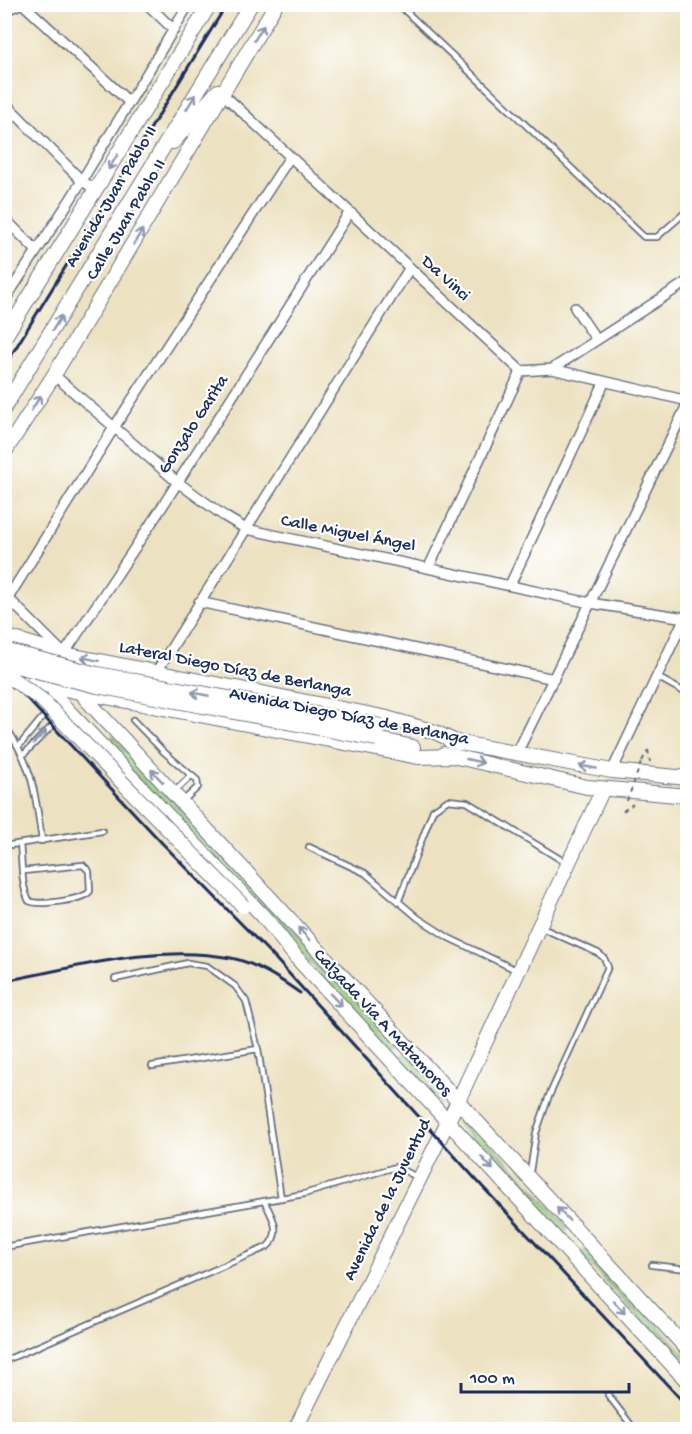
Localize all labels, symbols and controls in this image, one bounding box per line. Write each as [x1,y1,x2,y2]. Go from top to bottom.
one-way arrow [253,25,265,42]
one-way arrow [186,94,198,111]
street label: Avenida Juan Pablo II [61,122,163,272]
one-way arrow [107,153,119,170]
street label: Calle Juan Pablo II [83,156,171,284]
one-way arrow [133,229,145,246]
street label: Da Vinci [415,251,474,306]
one-way arrow [50,314,63,331]
street label: Gonzalo Garita [154,371,234,478]
one-way arrow [30,395,43,412]
street label: Calle Miguel Ángel [279,510,417,557]
street label: Lateral Diego Díaz de Berlanga [117,637,354,703]
one-way arrow [81,653,100,664]
street label: Avenida Diego Díaz de Berlanga [228,683,471,751]
one-way arrow [191,688,210,699]
one-way arrow [33,730,48,745]
one-way arrow [466,756,485,768]
one-way arrow [578,761,598,772]
one-way arrow [150,769,165,784]
one-way arrow [297,927,312,942]
street label: Calzada Vía A Matamoros [308,945,457,1102]
one-way arrow [329,992,343,1007]
street label: Avenida de la Juventud [340,1114,437,1284]
one-way arrow [480,1156,494,1171]
one-way arrow [556,1207,570,1222]
one-way arrow [612,1299,626,1314]
scale bar [461,1356,629,1394]
text: 100 m [469,1369,515,1390]

